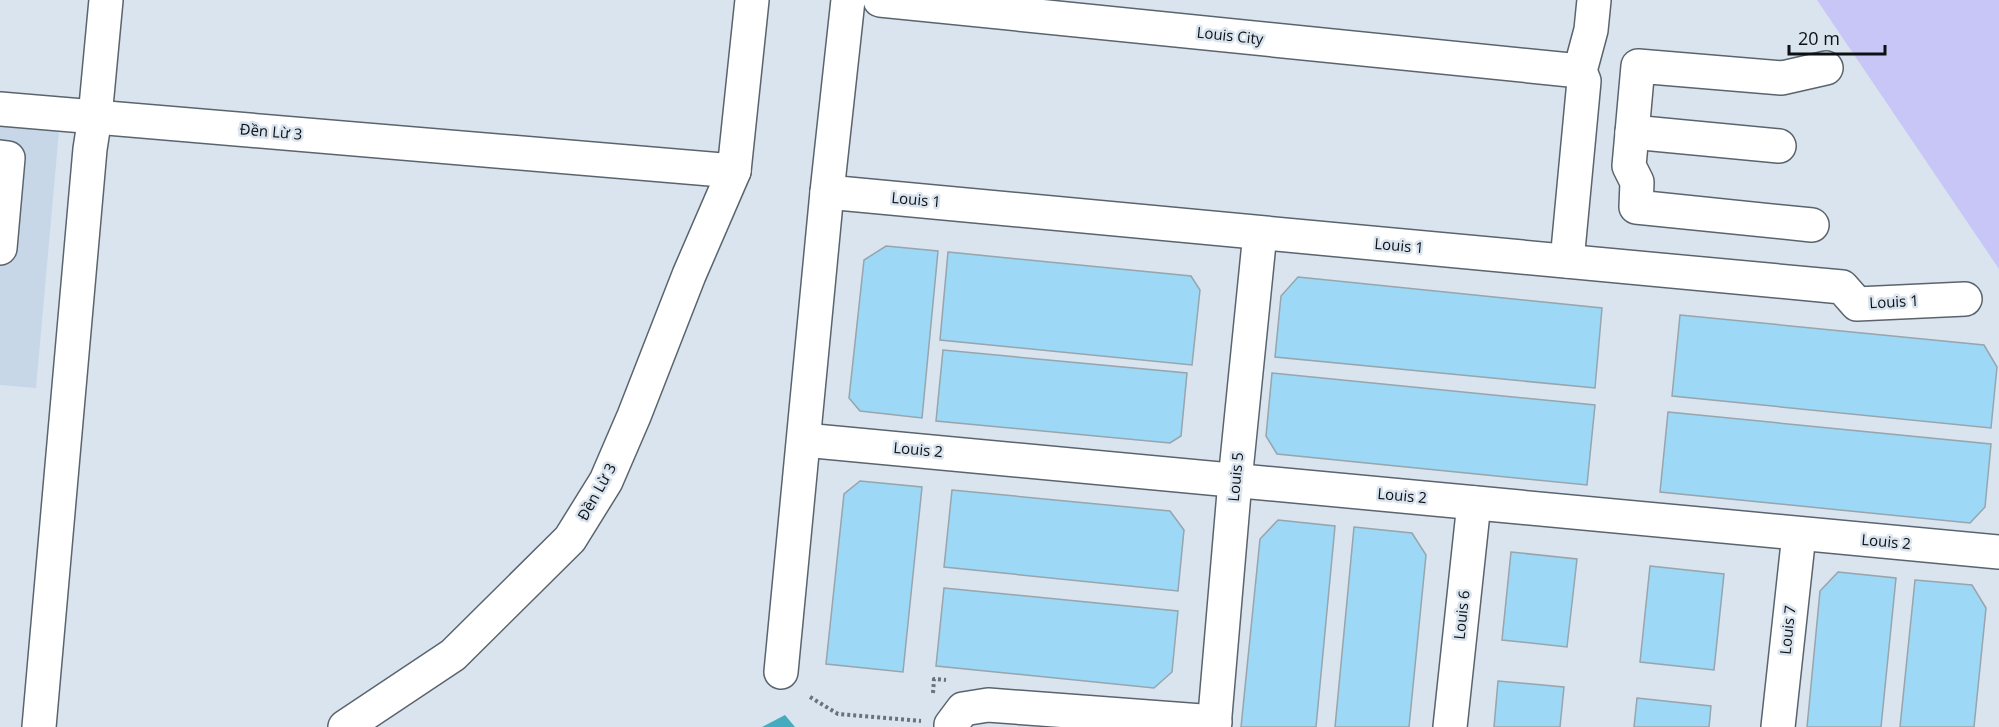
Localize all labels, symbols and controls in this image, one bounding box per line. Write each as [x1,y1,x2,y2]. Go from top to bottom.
scale bar [1789,18,1885,56]
street label: Louis City [1196,22,1265,49]
text: 20 m [1798,26,1840,50]
street label: Đền Lừ 3 [239,118,303,144]
street label: Louis 1 [891,187,942,211]
street label: Louis 1 [1374,233,1425,257]
street label: Louis 1 [1869,290,1919,312]
street label: Louis 2 [893,437,944,461]
street label: Louis 5 [1223,451,1247,502]
street label: Đền Lừ 3 [572,459,620,524]
street label: Louis 2 [1377,483,1428,507]
street label: Louis 2 [1861,529,1912,553]
street label: Louis 6 [1448,589,1474,641]
street label: Louis 7 [1774,604,1800,656]

